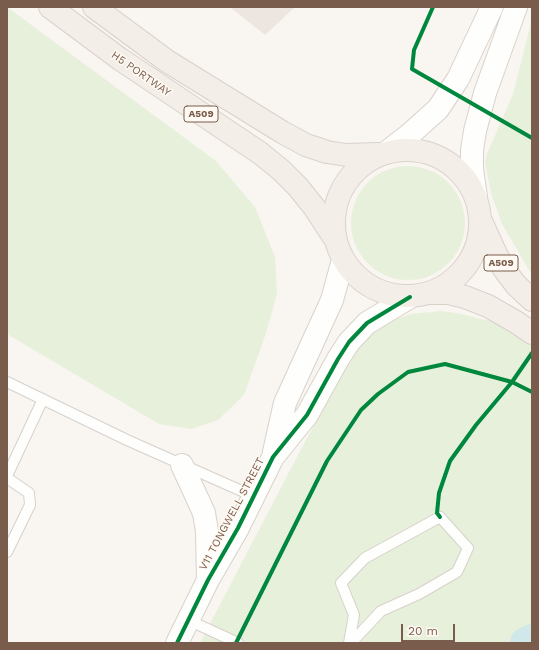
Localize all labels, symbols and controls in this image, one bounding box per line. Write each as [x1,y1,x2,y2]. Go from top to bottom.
street label: H5 PORTWAY [109,49,173,99]
road number: A509 [184,106,218,122]
road number: A509 [484,255,518,271]
street label: V11 TONGWELL STREET [197,455,267,573]
scale bar [403,616,457,642]
text: 20 m [408,624,438,638]

